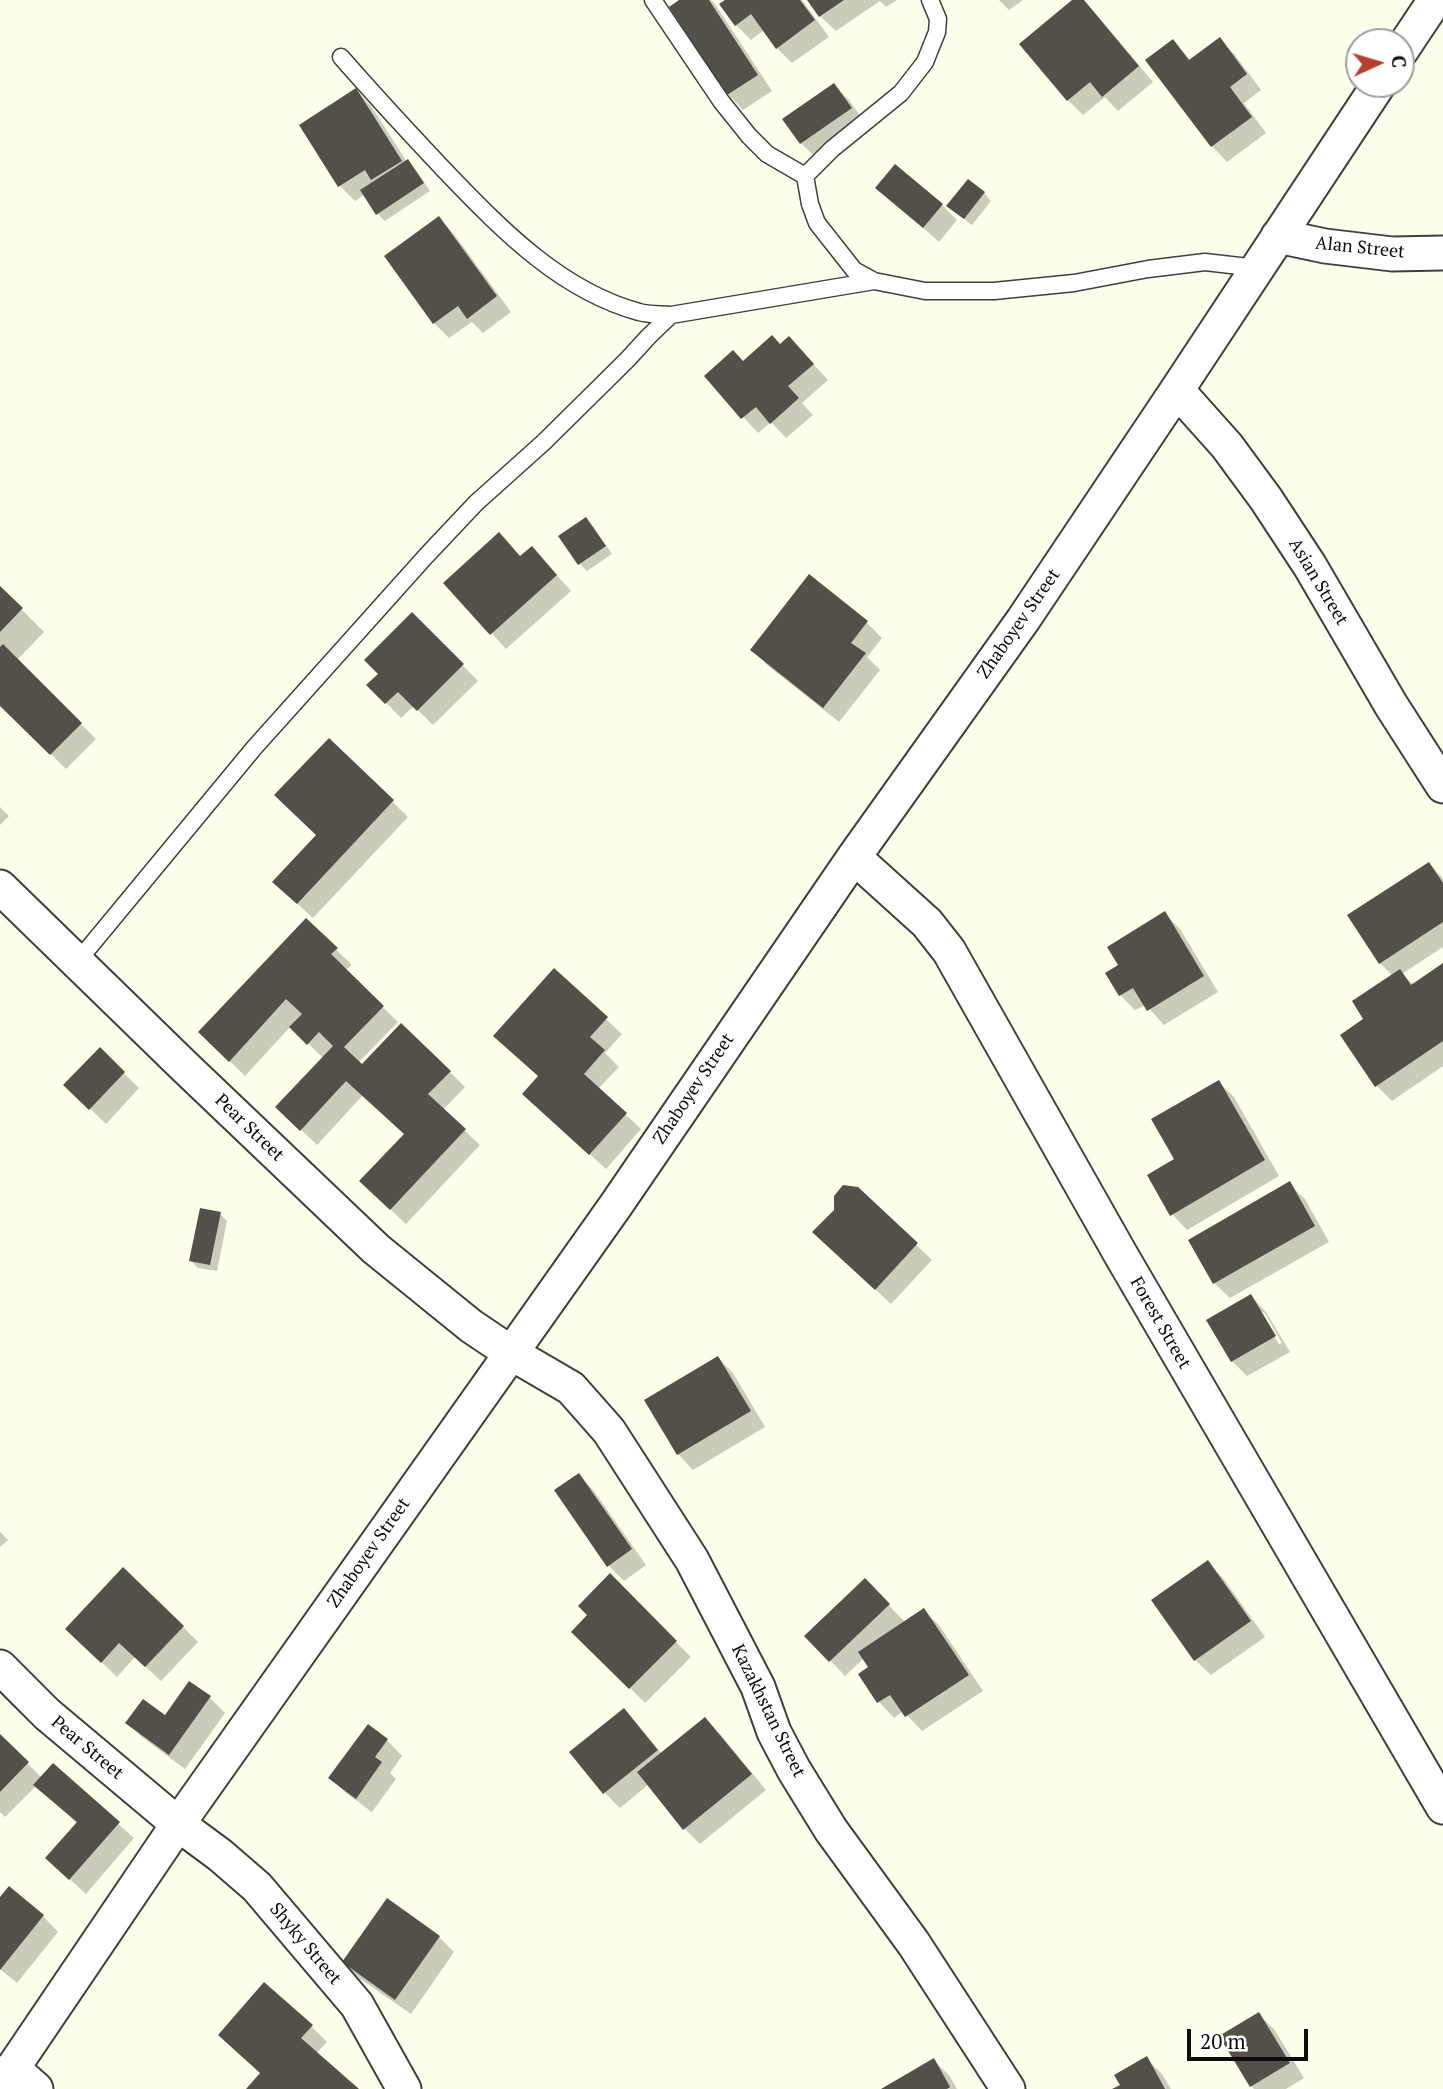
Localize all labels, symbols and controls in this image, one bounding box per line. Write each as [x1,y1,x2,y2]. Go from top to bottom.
north arrow [1345,28,1415,98]
text: С [1387,55,1412,69]
street label: Alan Street [1314,233,1406,263]
street label: Asian Street [1284,535,1352,629]
street label: Zhaboyev Street [973,565,1065,683]
street label: Zhaboyev Street [649,1029,739,1149]
street label: Pear Street [210,1090,288,1166]
street label: Forest Street [1125,1273,1195,1373]
street label: Zhaboyev Street [323,1494,415,1612]
street label: Kazakhstan Street [726,1641,810,1781]
street label: Pear Street [46,1712,128,1784]
street label: Shyky Street [265,1899,345,1989]
scale bar [1191,2016,1312,2060]
text: 20 m [1200,2027,1246,2055]

